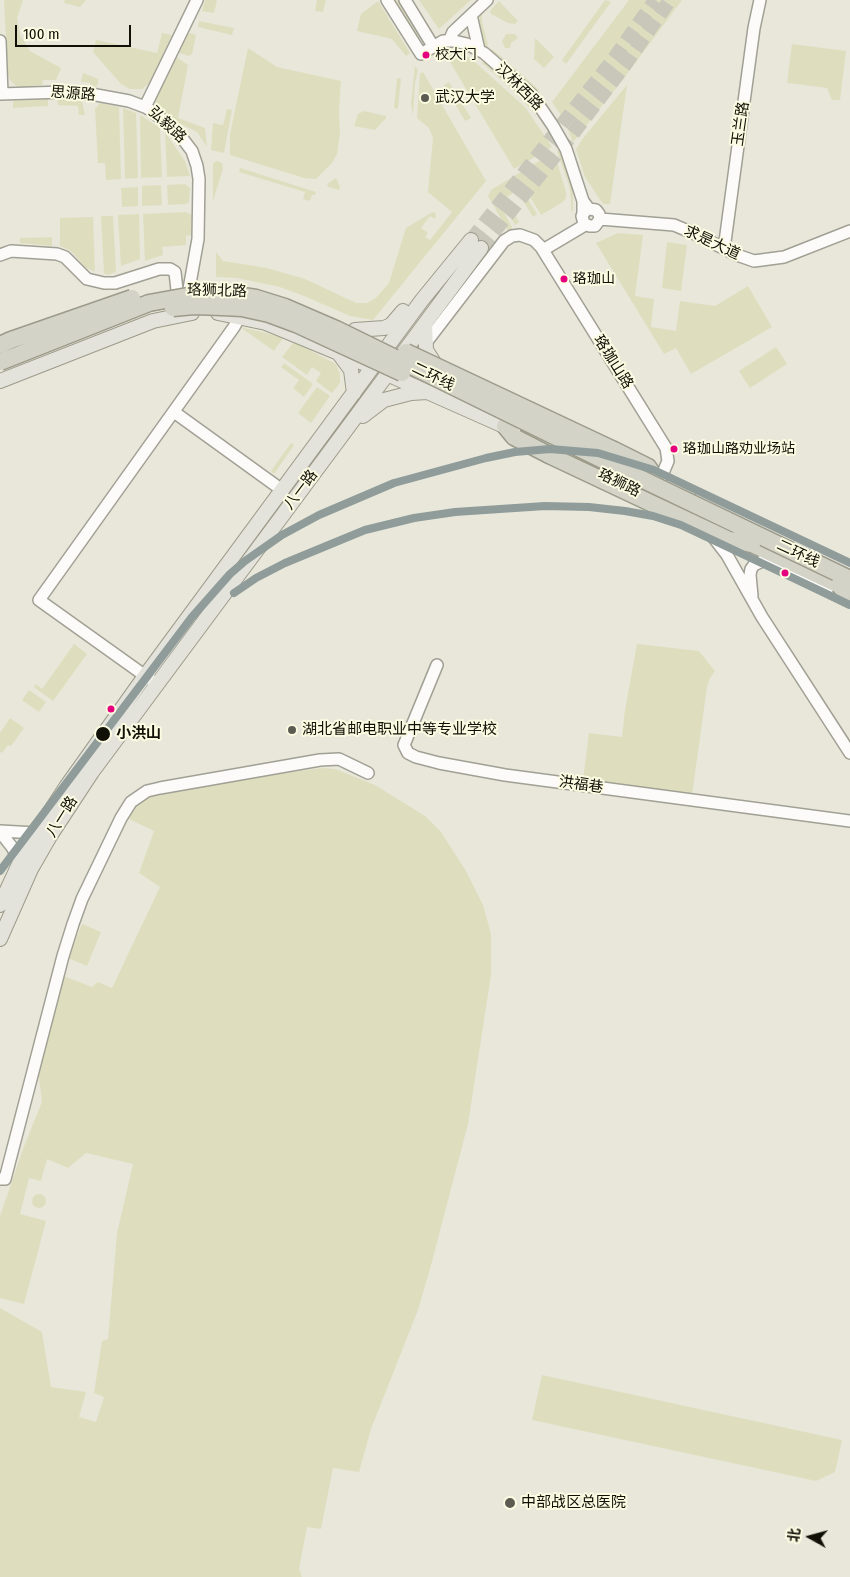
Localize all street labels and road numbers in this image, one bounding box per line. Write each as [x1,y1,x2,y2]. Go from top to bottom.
street label: 汉林西路 [491,59,547,115]
street label: 思源路 [50,83,96,105]
street label: 玉兰路 [729,100,753,148]
street label: 弘毅路 [144,103,190,147]
street label: 求是大道 [681,222,743,264]
street label: 珞狮北路 [187,281,247,301]
street label: 珞珈山路 [589,332,637,392]
street label: 二环线 [409,359,457,395]
street label: 珞狮路 [595,465,643,501]
street label: 八一路 [280,467,322,513]
street label: 二环线 [774,536,822,572]
street label: 洪福巷 [557,773,605,797]
street label: 八一路 [42,793,82,841]

